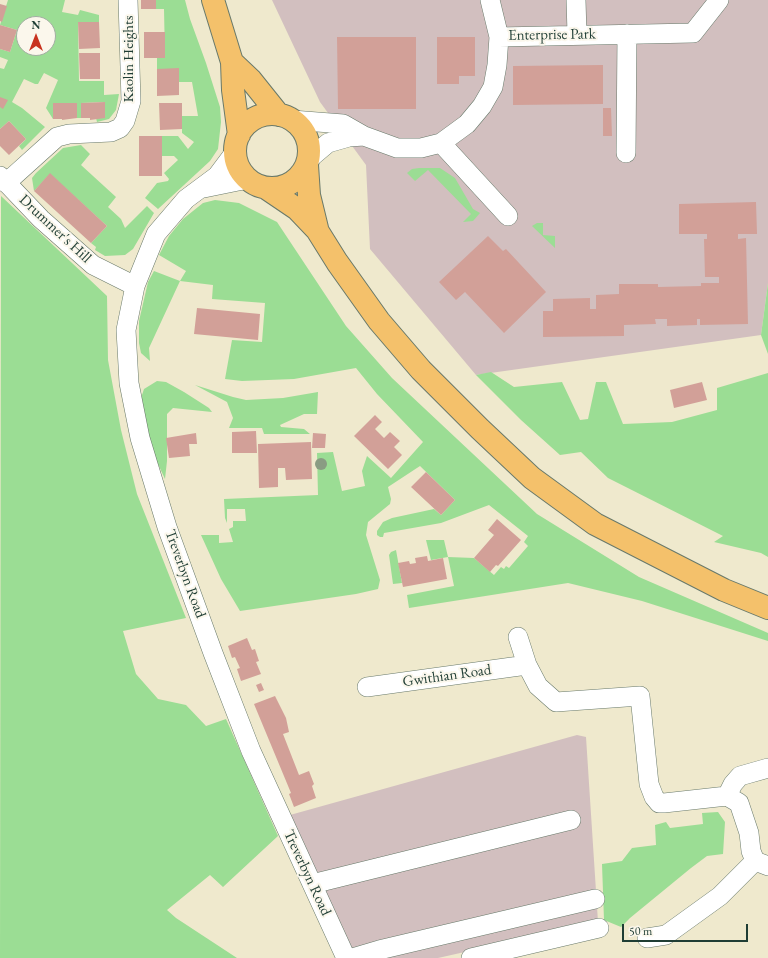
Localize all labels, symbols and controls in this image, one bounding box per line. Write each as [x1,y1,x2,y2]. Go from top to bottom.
street label: Kaolin Heights [120,15,138,103]
north arrow [16,16,56,56]
text: N [32,18,40,32]
street label: Enterprise Park [508,25,596,45]
street label: Drummer's Hill [15,191,95,267]
street label: Treverbyn Road [161,527,209,621]
street label: Gwithian Road [402,661,492,691]
street label: Treverbyn Road [279,827,335,919]
scale bar [624,916,750,942]
text: 50 m [629,923,652,939]

